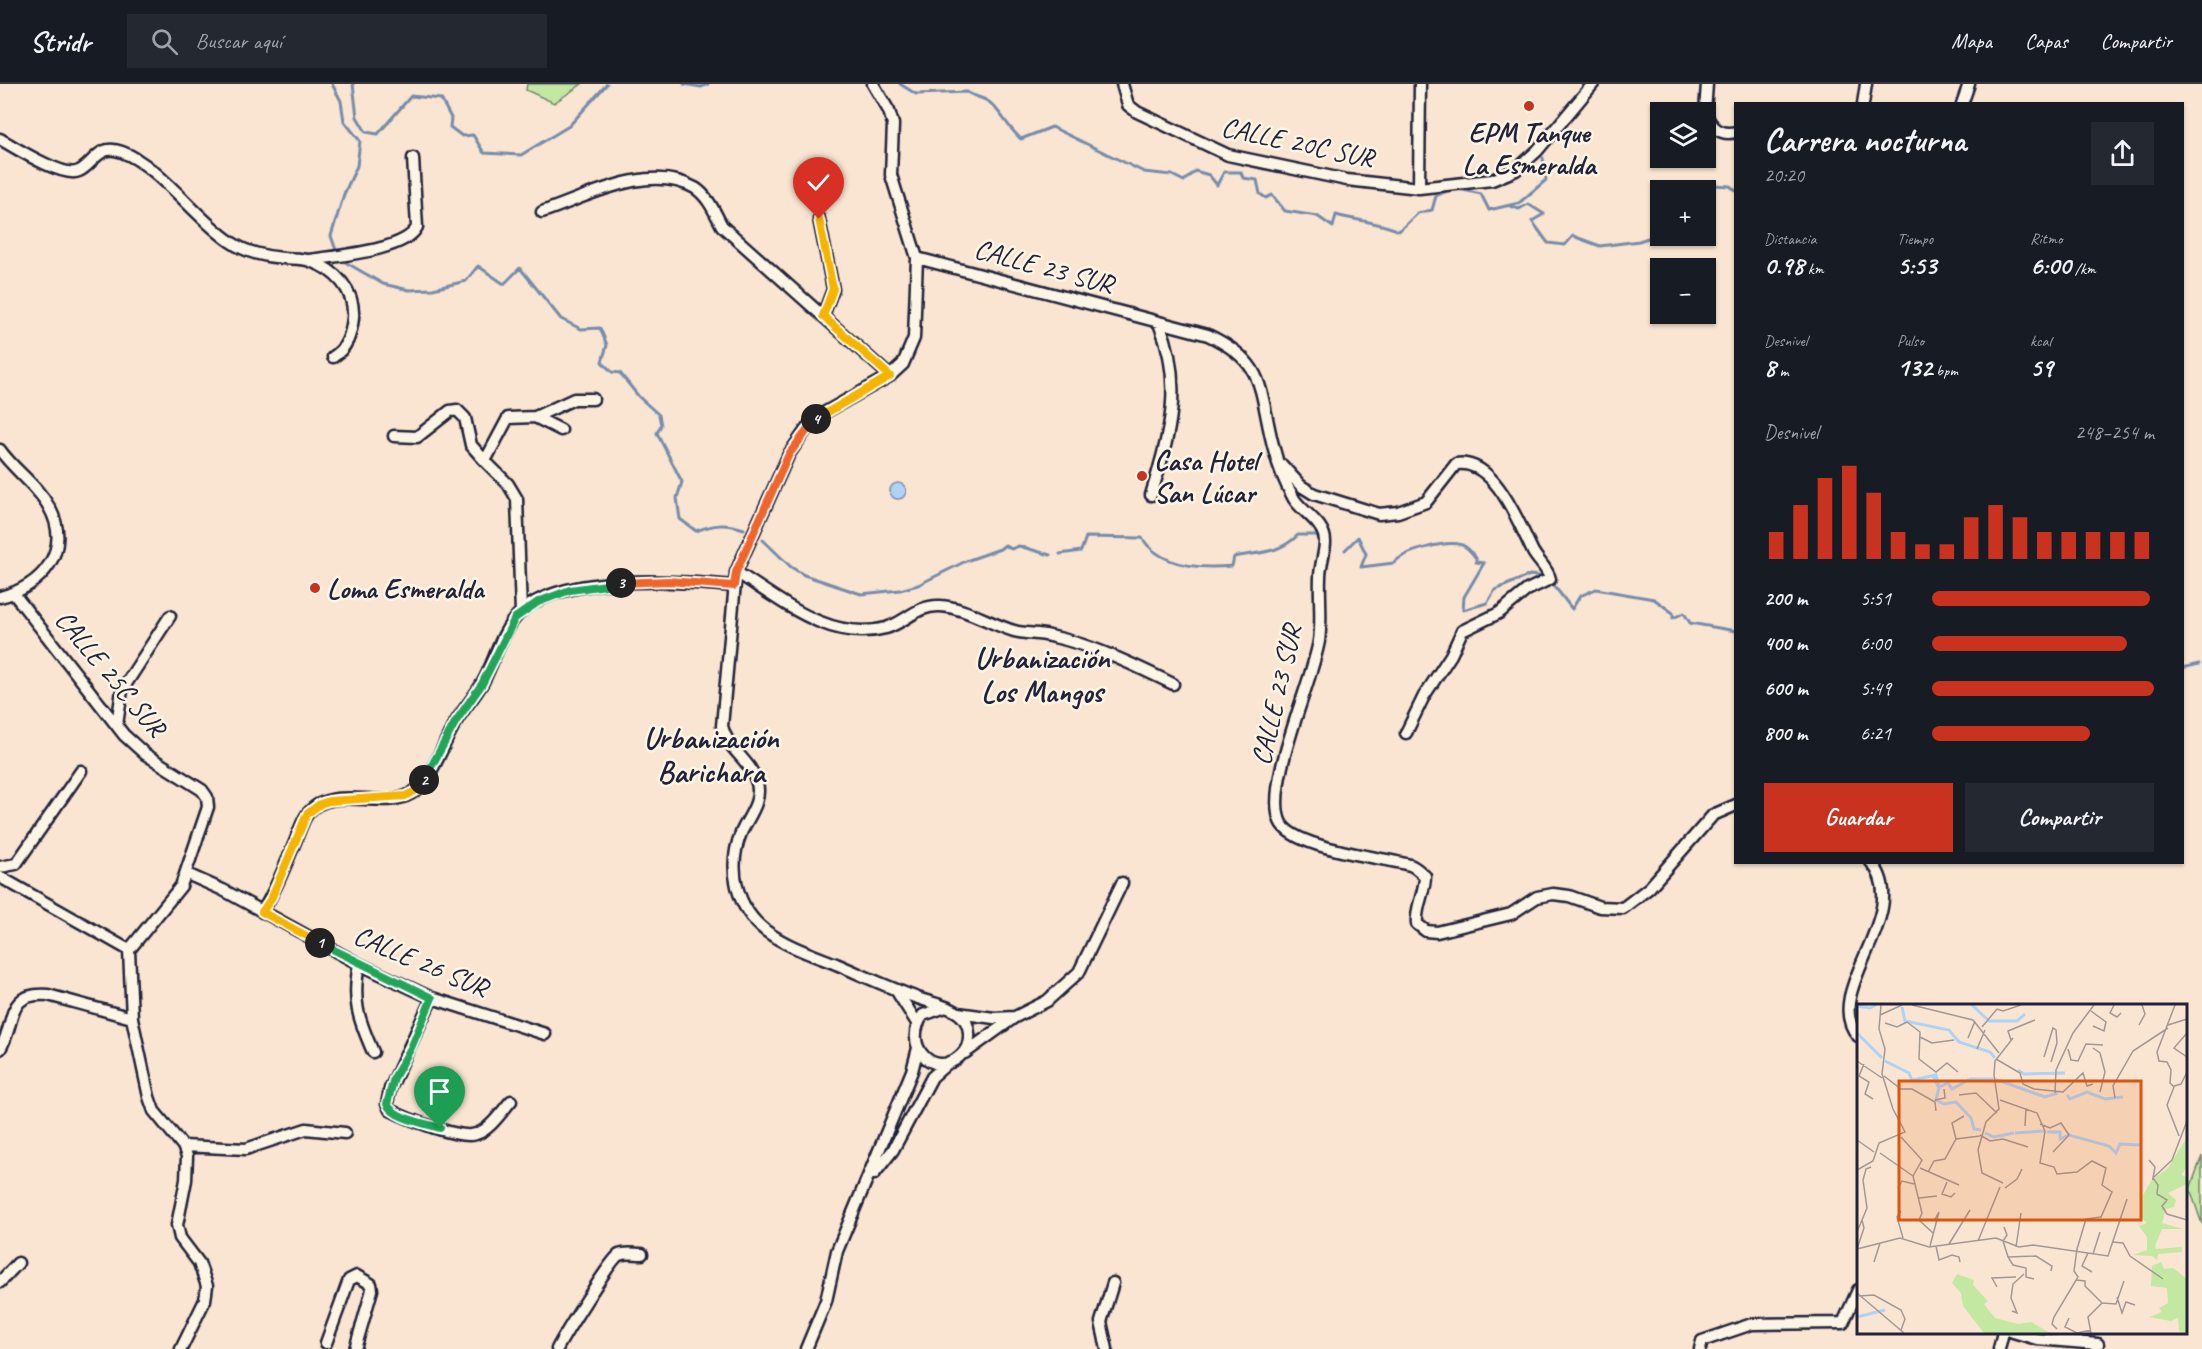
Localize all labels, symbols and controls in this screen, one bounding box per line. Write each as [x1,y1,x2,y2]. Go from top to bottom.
search box [127,14,547,68]
text: Stridr [30,24,91,59]
icon: search [148,25,181,58]
text: Buscar aquí [196,27,282,55]
text: Mapa [1951,28,1992,54]
text: Capas [2025,28,2068,54]
text: Compartir [2101,28,2172,54]
marker: EPM Tanque La Esmeralda [1522,99,1536,113]
map controls [1650,102,1716,324]
button: layers [1650,102,1716,168]
street label: CALLE 20C SUR [1218,109,1380,176]
place label: EPM Tanque La Esmeralda [1463,115,1598,182]
text: Carrera nocturna [1764,119,1966,161]
button: share [2091,122,2154,185]
pin [793,157,844,219]
text: 20:20 [1764,163,1804,188]
icon: check [802,166,835,199]
button: + [1650,180,1716,246]
text: Distancia [1764,229,1817,249]
text: Tiempo [1897,229,1933,249]
text: Ritmo [2030,229,2062,249]
street label: CALLE 23 SUR [971,231,1120,302]
text: 0.98 [1764,249,1804,282]
text: 5:53 [1897,249,1936,282]
text: 6:00 [2030,249,2071,282]
button: − [1650,258,1716,324]
text: km [1804,259,1823,279]
text: /km [2071,259,2096,279]
text: Desnivel [1764,331,1807,351]
text: Pulso [1897,331,1924,351]
text: kcal [2030,331,2051,351]
text: 8 [1764,351,1776,384]
text: 132 [1897,351,1932,384]
text: 59 [2030,351,2053,384]
text: m [1776,361,1789,381]
text: bpm [1932,361,1958,381]
pin: 4 [801,404,831,434]
text: 4 [812,409,820,429]
text: Desnivel [1764,420,1818,445]
text: 248–254 m [2075,420,2154,445]
place label: Casa Hotel San Lúcar [1154,443,1263,510]
marker: Casa Hotel San Lúcar [1135,469,1149,483]
pin: 3 [606,568,636,598]
place label: Loma Esmeralda [327,571,486,606]
text: 3 [617,573,625,593]
marker: Loma Esmeralda [308,581,322,595]
text: 200 m [1764,586,1807,611]
text: 5:51 [1860,586,1891,611]
street label: CALLE 25C SUR [48,602,176,745]
street label: CALLE 23 SUR [1243,619,1310,768]
text: 400 m [1764,631,1807,656]
text: 6:00 [1860,631,1891,656]
district label: Urbanización Los Mangos [975,639,1111,711]
text: 600 m [1764,676,1808,701]
text: 5:49 [1860,676,1891,701]
district label: Urbanización Barichara [644,719,780,791]
text: 800 m [1764,721,1807,746]
text: 6:21 [1860,721,1891,746]
pin: 2 [409,765,439,795]
text: 2 [420,770,428,790]
button: Guardar [1764,783,1953,852]
button: Compartir [1965,783,2154,852]
street label: CALLE 26 SUR [349,917,496,1006]
pin: 1 [305,928,335,958]
text: 1 [316,933,324,953]
inset map [1857,1004,2187,1334]
pin [414,1066,465,1128]
icon: arrive [423,1075,456,1108]

